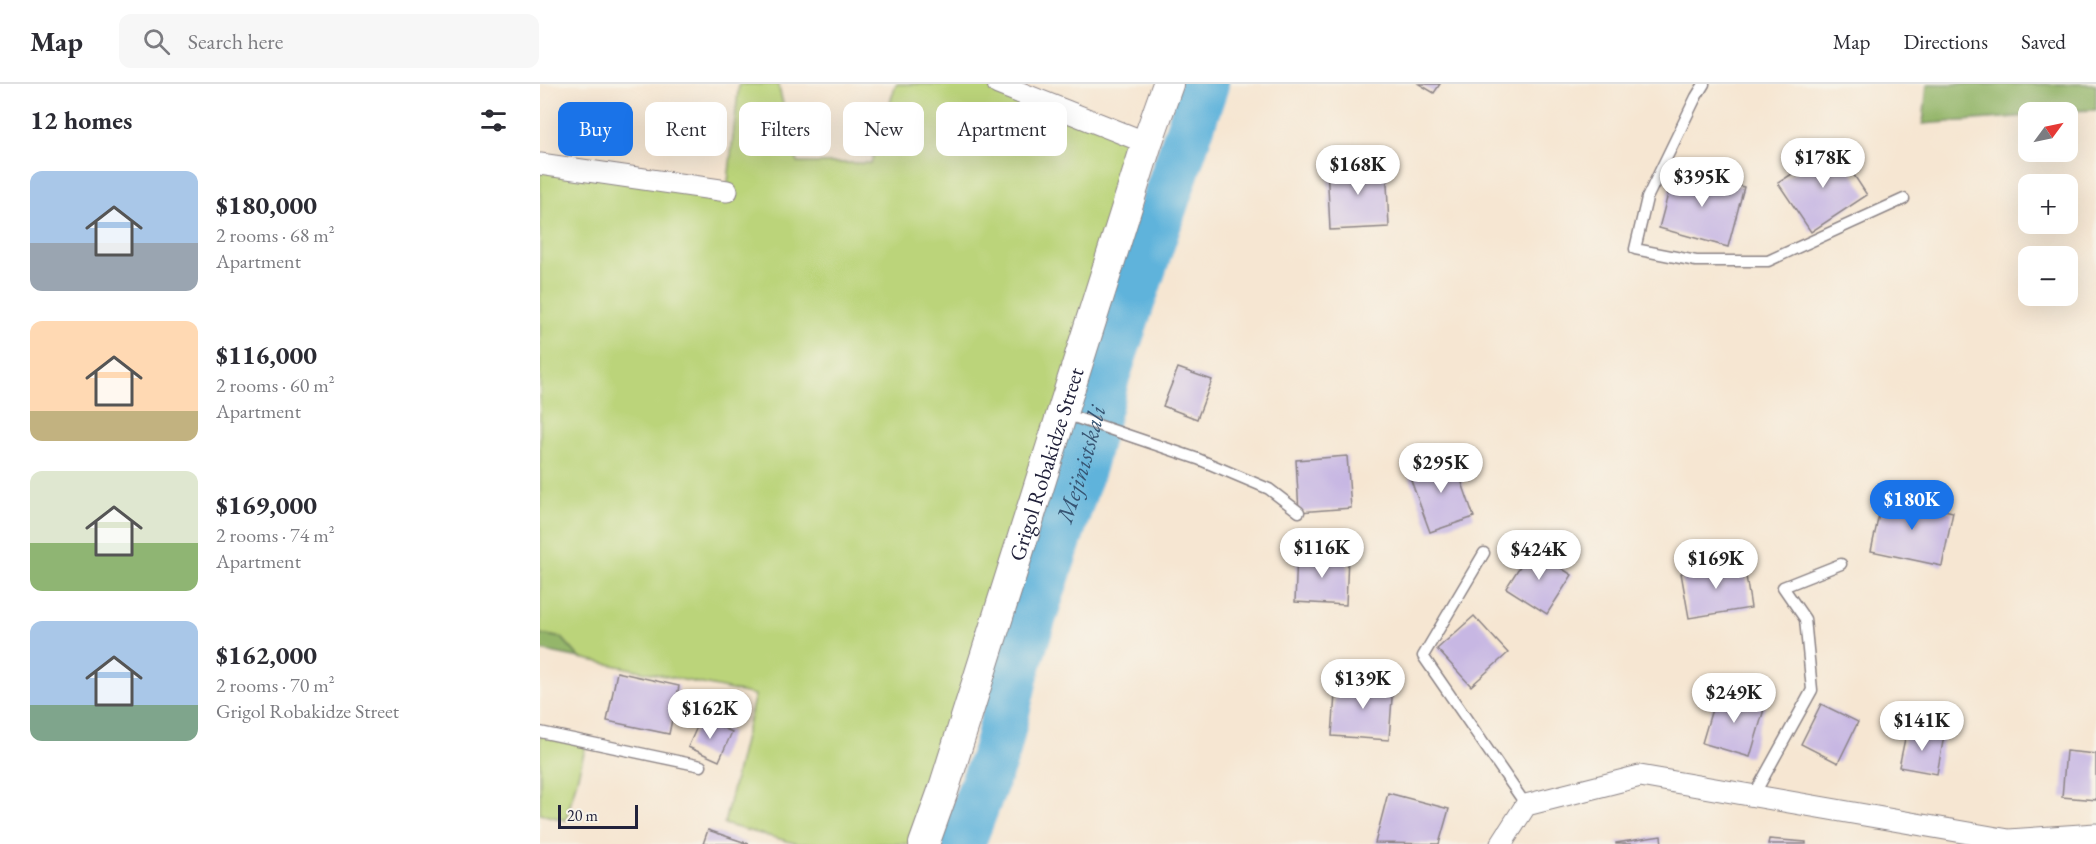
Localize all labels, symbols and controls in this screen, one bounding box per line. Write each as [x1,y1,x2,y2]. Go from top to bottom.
search box [119,14,539,68]
text: Map [30,23,83,59]
icon: search [140,25,173,58]
text: Search here [188,27,283,56]
text: Map [1833,28,1870,55]
text: Directions [1903,28,1988,55]
text: Saved [2021,28,2066,55]
chip: Buy [558,102,633,156]
chip: Rent [645,102,727,156]
chip: Filters [739,102,831,156]
chip: New [843,102,924,156]
chip: Apartment [936,102,1067,156]
north arrow [2018,102,2078,162]
map controls [2018,102,2078,306]
text: 12 homes [30,103,132,137]
icon: filters [477,104,510,137]
pin: $178K [1781,138,1865,189]
text: $178K [1795,144,1851,170]
pin: $168K [1316,145,1400,196]
text: $168K [1330,151,1386,177]
pin: $395K [1660,157,1744,208]
text: $395K [1674,163,1730,189]
button: + [2018,174,2078,234]
text: $180,000 [216,188,317,222]
icon: home [78,195,150,267]
text: 2 rooms · 68 m² [216,222,335,248]
button: − [2018,246,2078,306]
text: Apartment [216,248,301,274]
text: $116,000 [216,338,317,372]
icon: home [78,345,150,417]
street label: Grigol Robakidze Street [1002,364,1090,565]
text: 2 rooms · 60 m² [216,372,335,398]
text: Apartment [216,398,301,424]
water label: Mejinistskali [1048,401,1113,528]
pin: $295K [1399,443,1483,494]
text: $295K [1413,449,1469,475]
pin: $180K [1870,480,1954,531]
text: $180K [1884,486,1940,512]
text: $169,000 [216,488,317,522]
icon: home [78,495,150,567]
text: 2 rooms · 74 m² [216,522,335,548]
pin: $116K [1280,528,1364,579]
pin: $424K [1497,530,1581,581]
text: $116K [1294,534,1350,560]
text: $424K [1511,536,1567,562]
pin: $169K [1674,539,1758,590]
text: $169K [1688,545,1744,571]
text: Apartment [216,548,301,574]
text: $162,000 [216,638,317,672]
icon: home [78,645,150,717]
pin: $139K [1321,659,1405,710]
text: $139K [1335,665,1391,691]
text: 2 rooms · 70 m² [216,672,335,698]
pin: $249K [1692,673,1776,724]
text: $249K [1706,679,1762,705]
pin: $162K [668,689,752,740]
text: $162K [682,695,738,721]
text: Grigol Robakidze Street [216,698,399,724]
pin: $141K [1880,701,1964,752]
text: $141K [1894,707,1950,733]
scale bar [558,802,638,830]
text: 20 m [567,805,598,826]

